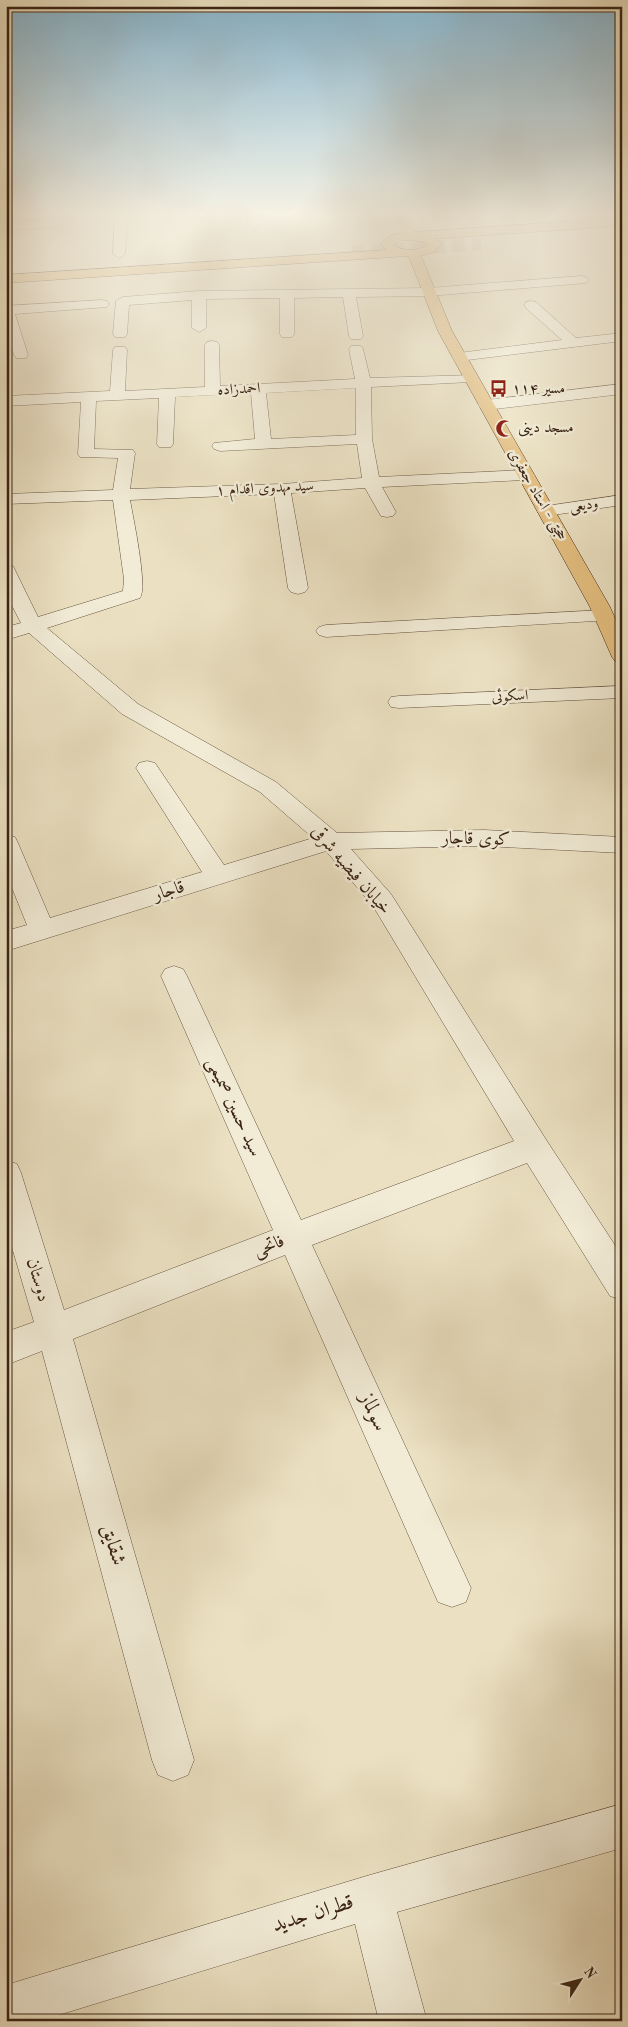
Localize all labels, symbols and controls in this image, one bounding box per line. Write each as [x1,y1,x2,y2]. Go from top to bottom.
bus stop icon: مسیر ۱۱۴ [488,379,508,399]
street label: احمدزاده [217,381,261,399]
place label: مسیر ۱۱۴ [512,382,565,397]
mosque icon: مسجد دینی [494,418,514,438]
place label: مسجد دینی [518,421,574,437]
street label: حجتی - استاد جعفری [503,447,569,544]
street label: سید مهدوی اقدام ۱ [216,479,314,503]
street label: ودیعی [569,497,600,517]
street label: اسکوئی [491,686,529,705]
street label: خیابان فیضیه شرقی [306,822,395,919]
street label: کوی قاجار [440,829,510,850]
street label: قاجار [149,878,187,906]
street label: سید حسین صمیمی [201,1055,265,1160]
street label: فاتحی [251,1232,288,1262]
street label: دوستان [22,1256,53,1304]
street label: سولماز [354,1388,391,1435]
street label: شقایق [96,1522,129,1568]
street label: قطران جدید [270,1892,356,1937]
north arrow [556,1954,606,2004]
text: N [581,1965,599,1982]

